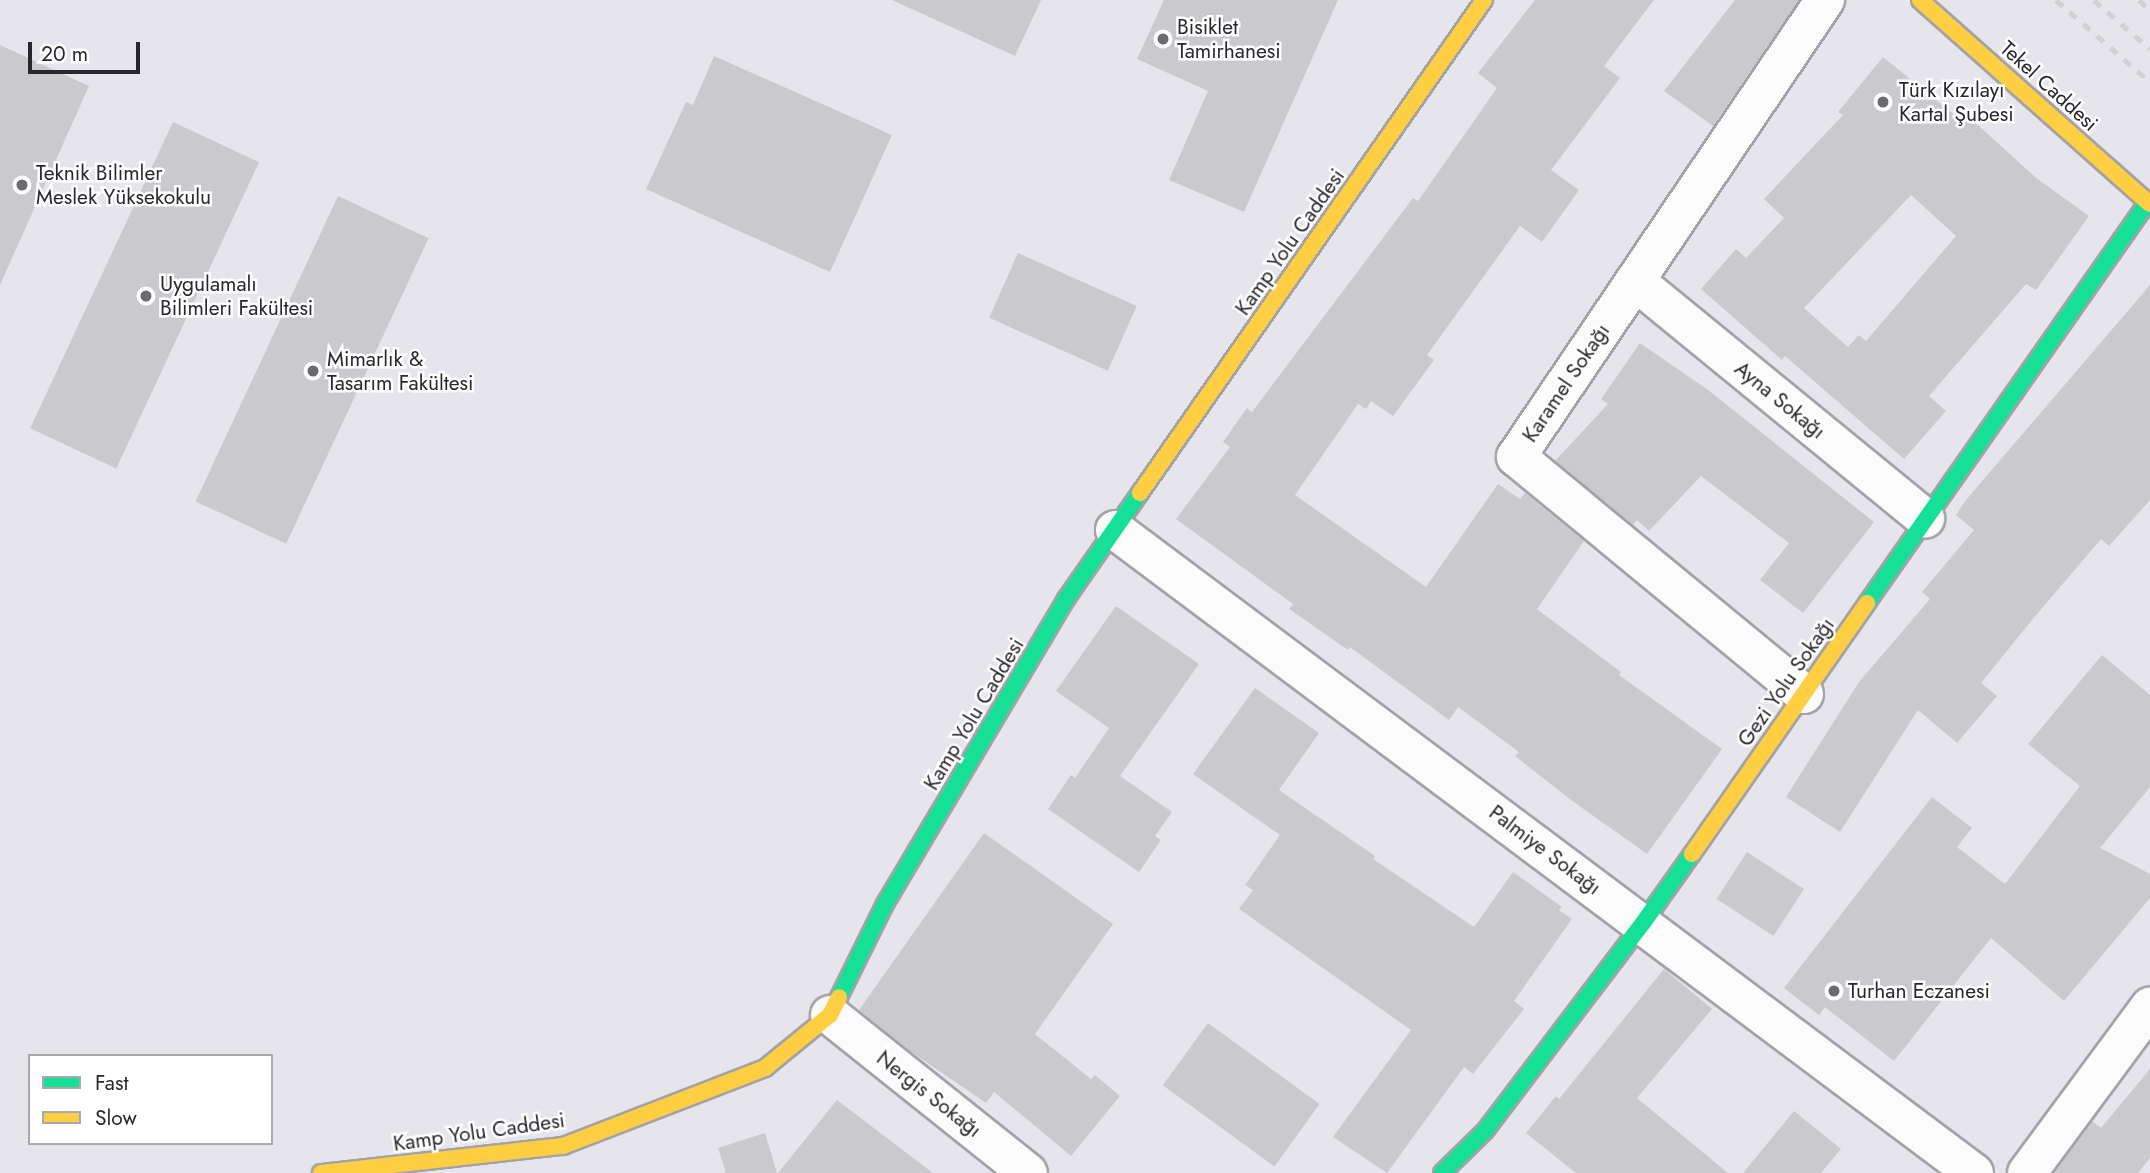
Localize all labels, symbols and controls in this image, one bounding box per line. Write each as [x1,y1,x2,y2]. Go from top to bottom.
place label: Bisiklet Tamirhanesi [1177,14,1281,64]
scale bar [32,28,144,72]
marker: Bisiklet Tamirhanesi [1155,31,1171,47]
street label: Tekel Caddesi [1995,36,2103,136]
text: 20 m [41,39,88,69]
place label: Türk Kızılayı Kartal Şubesi [1899,77,2014,127]
marker: Türk Kızılayı Kartal Şubesi [1873,92,1893,112]
place label: Teknik Bilimler Meslek Yüksekokulu [36,160,211,210]
street label: Kamp Yolu Caddesi [1230,164,1350,320]
marker: Teknik Bilimler Meslek Yüksekokulu [14,177,30,193]
place label: Uygulamalı Bilimleri Fakültesi [160,271,313,321]
marker: Uygulamalı Bilimleri Fakültesi [138,288,154,304]
street label: Karamel Sokağı [1517,319,1615,447]
place label: Mimarlık & Tasarım Fakültesi [327,346,474,396]
street label: Ayna Sokağı [1730,356,1830,444]
marker: Mimarlık & Tasarım Fakültesi [305,363,321,379]
street label: Gezi Yolu Sokağı [1732,613,1840,751]
street label: Kamp Yolu Caddesi [919,633,1029,795]
street label: Palmiye Sokağı [1484,800,1606,900]
place label: Turhan Eczanesi [1848,978,1990,1004]
marker: Turhan Eczanesi [1826,983,1842,999]
street label: Nergis Sokağı [872,1045,986,1143]
legend [28,1054,273,1145]
text: Fast [95,1068,128,1098]
text: Slow [95,1103,137,1133]
street label: Kamp Yolu Caddesi [392,1107,566,1157]

